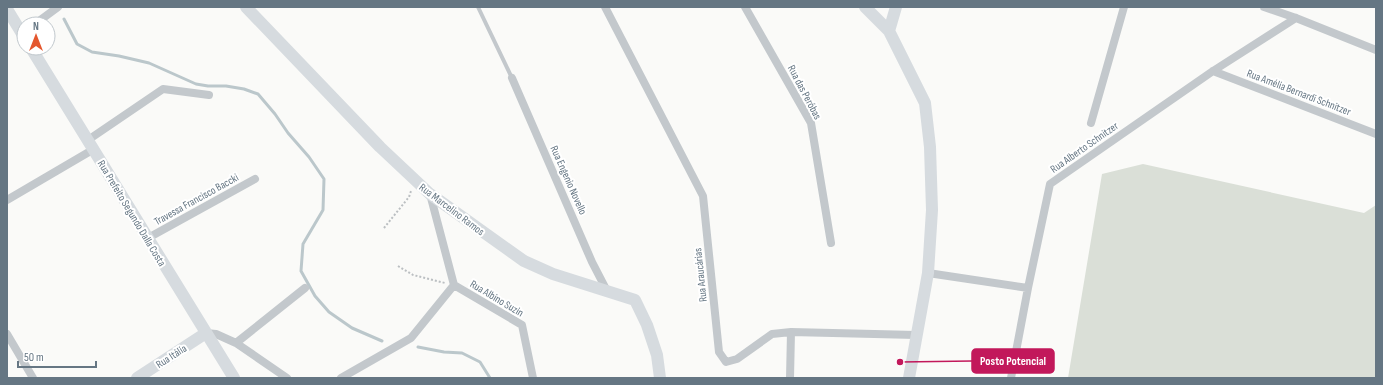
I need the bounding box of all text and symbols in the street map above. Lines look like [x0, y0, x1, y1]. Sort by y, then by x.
north arrow [16, 16, 56, 56]
text: N [33, 20, 39, 33]
street label: Rua das Peróbas [785, 63, 824, 122]
street label: Rua Amélia Bernardi Schnitzer [1245, 67, 1353, 118]
street label: Rua Alberto Schnitzer [1048, 119, 1121, 176]
street label: Rua Engenio Novello [548, 144, 590, 217]
street label: Rua Prefeito Segundo Dalla Costa [95, 158, 168, 269]
street label: Travessa Francisco Baccki [152, 171, 241, 228]
street label: Rua Marcelino Ramos [417, 181, 487, 238]
street label: Rua Araucárias [691, 247, 710, 303]
street label: Rua Albino Suzin [468, 277, 526, 320]
street label: Rua Itália [153, 342, 189, 371]
scale bar [18, 343, 96, 369]
callout: Posto Potencial [972, 349, 1054, 373]
text: 50 m [24, 350, 44, 365]
text: Posto Potencial [980, 354, 1046, 369]

